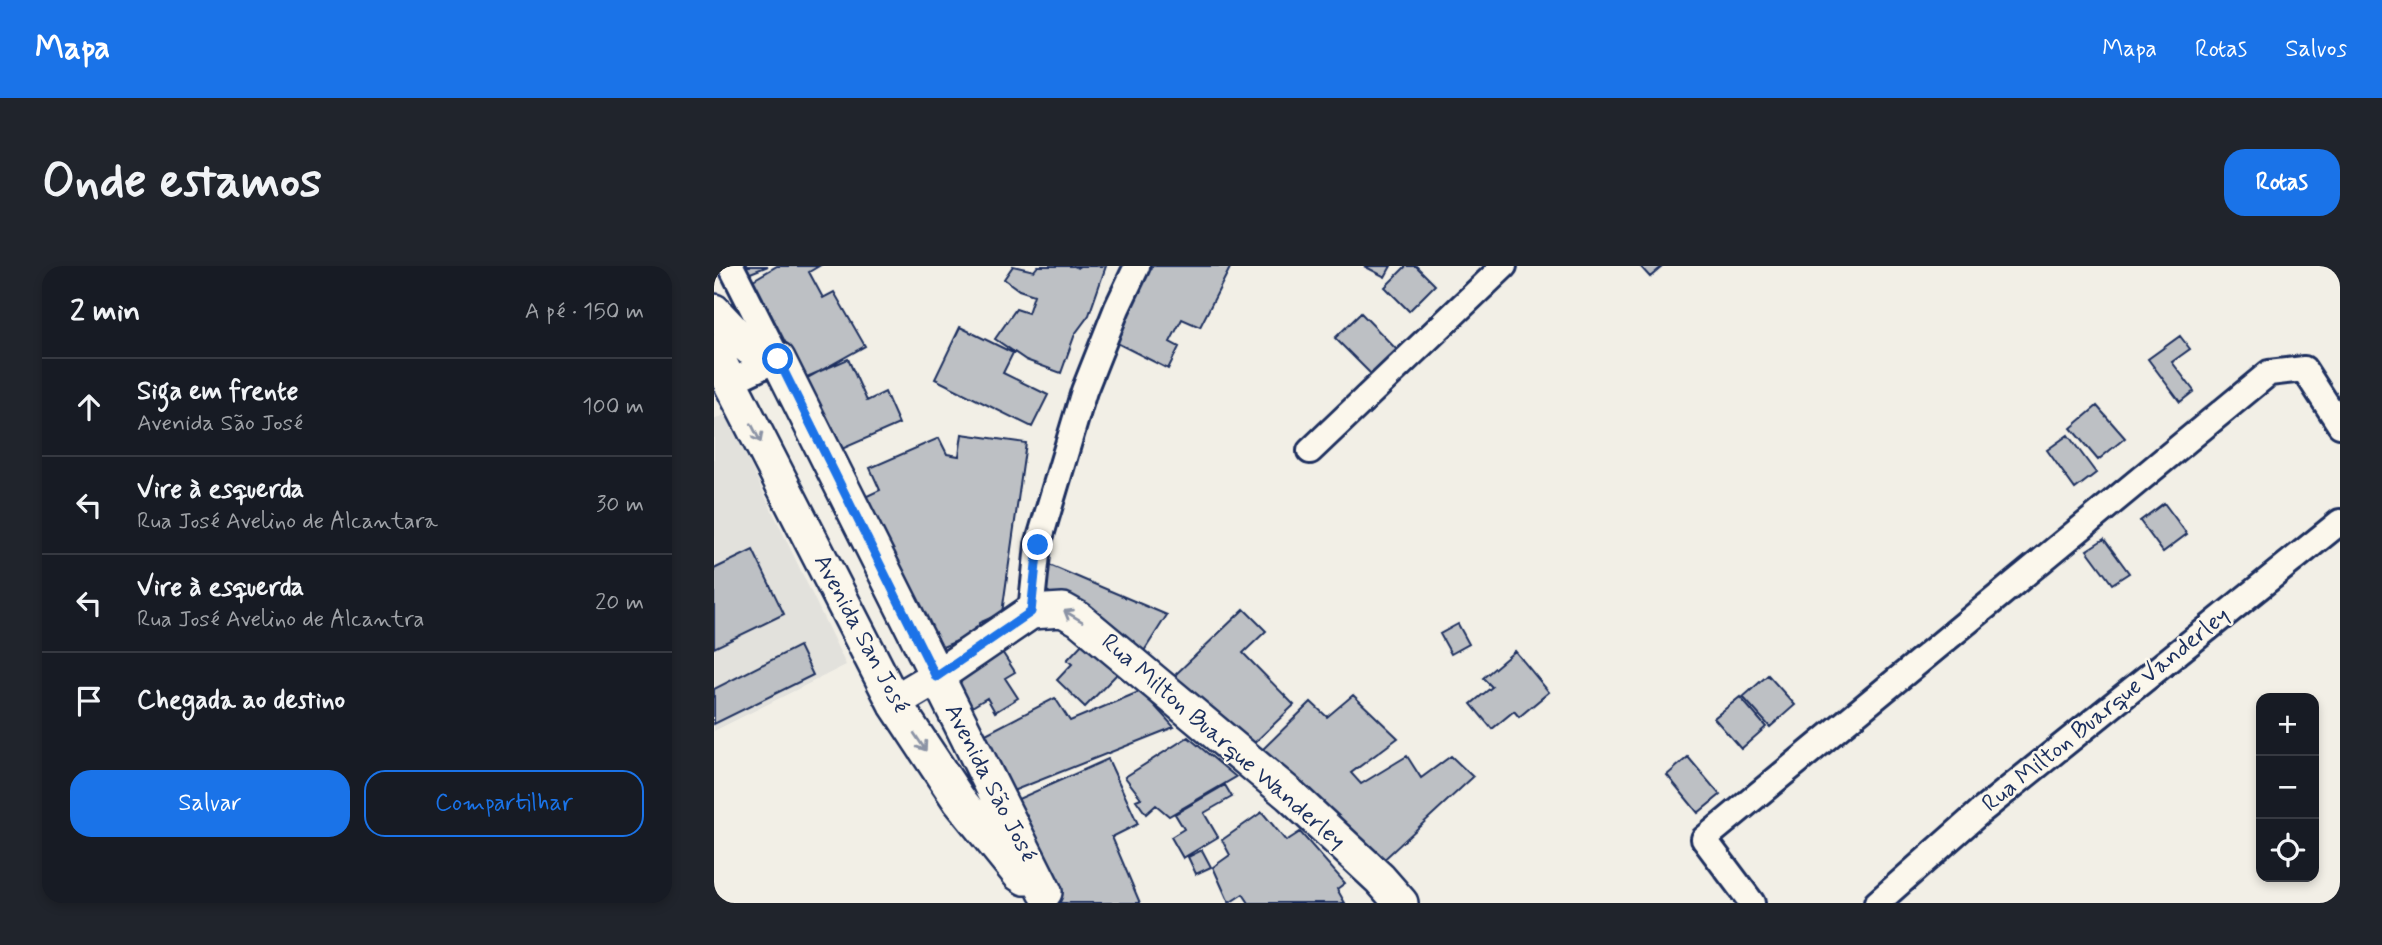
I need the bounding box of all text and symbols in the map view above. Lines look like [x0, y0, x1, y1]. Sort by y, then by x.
text: Mapa [35, 27, 110, 71]
text: Mapa [2102, 34, 2157, 65]
text: Rotas [2195, 34, 2247, 65]
text: Salvos [2285, 34, 2347, 65]
button: Rotas [2224, 149, 2340, 216]
text: Onde estamos [42, 150, 322, 215]
text: 2 min [70, 292, 140, 331]
text: A pé · 150 m [525, 297, 644, 327]
route start [762, 343, 793, 374]
text: Siga em frente [137, 375, 298, 409]
icon: ahead [70, 388, 108, 426]
text: 100 m [582, 392, 644, 422]
text: Avenida São José [137, 409, 303, 439]
one-way arrow [750, 422, 764, 443]
text: Vire à esquerda [137, 473, 304, 507]
icon: left [70, 486, 108, 524]
text: 30 m [596, 490, 644, 520]
text: Rua José Avelino de Alcantara [137, 507, 438, 537]
route end [1022, 529, 1053, 560]
street label: Avenida San José [806, 549, 916, 719]
text: Vire à esquerda [137, 571, 304, 605]
icon: left [70, 584, 108, 622]
text: 20 m [595, 588, 644, 618]
street label: Rua Milton Buarque Vanderley [1976, 600, 2236, 820]
text: Rua José Avelino de Alcantra [137, 605, 424, 635]
one-way arrow [1064, 609, 1084, 623]
street label: Rua Milton Buarque Wanderley [1094, 627, 1352, 857]
icon: arrive [70, 682, 108, 720]
text: Chegada ao destino [137, 684, 345, 718]
map controls [2256, 693, 2319, 882]
button: + [2256, 693, 2319, 756]
street label: Avenida São José [937, 699, 1043, 868]
one-way arrow [913, 732, 928, 751]
button: − [2256, 756, 2319, 819]
button: Salvar [70, 770, 350, 837]
button: Compartilhar [364, 770, 644, 837]
button: locate [2256, 819, 2319, 882]

